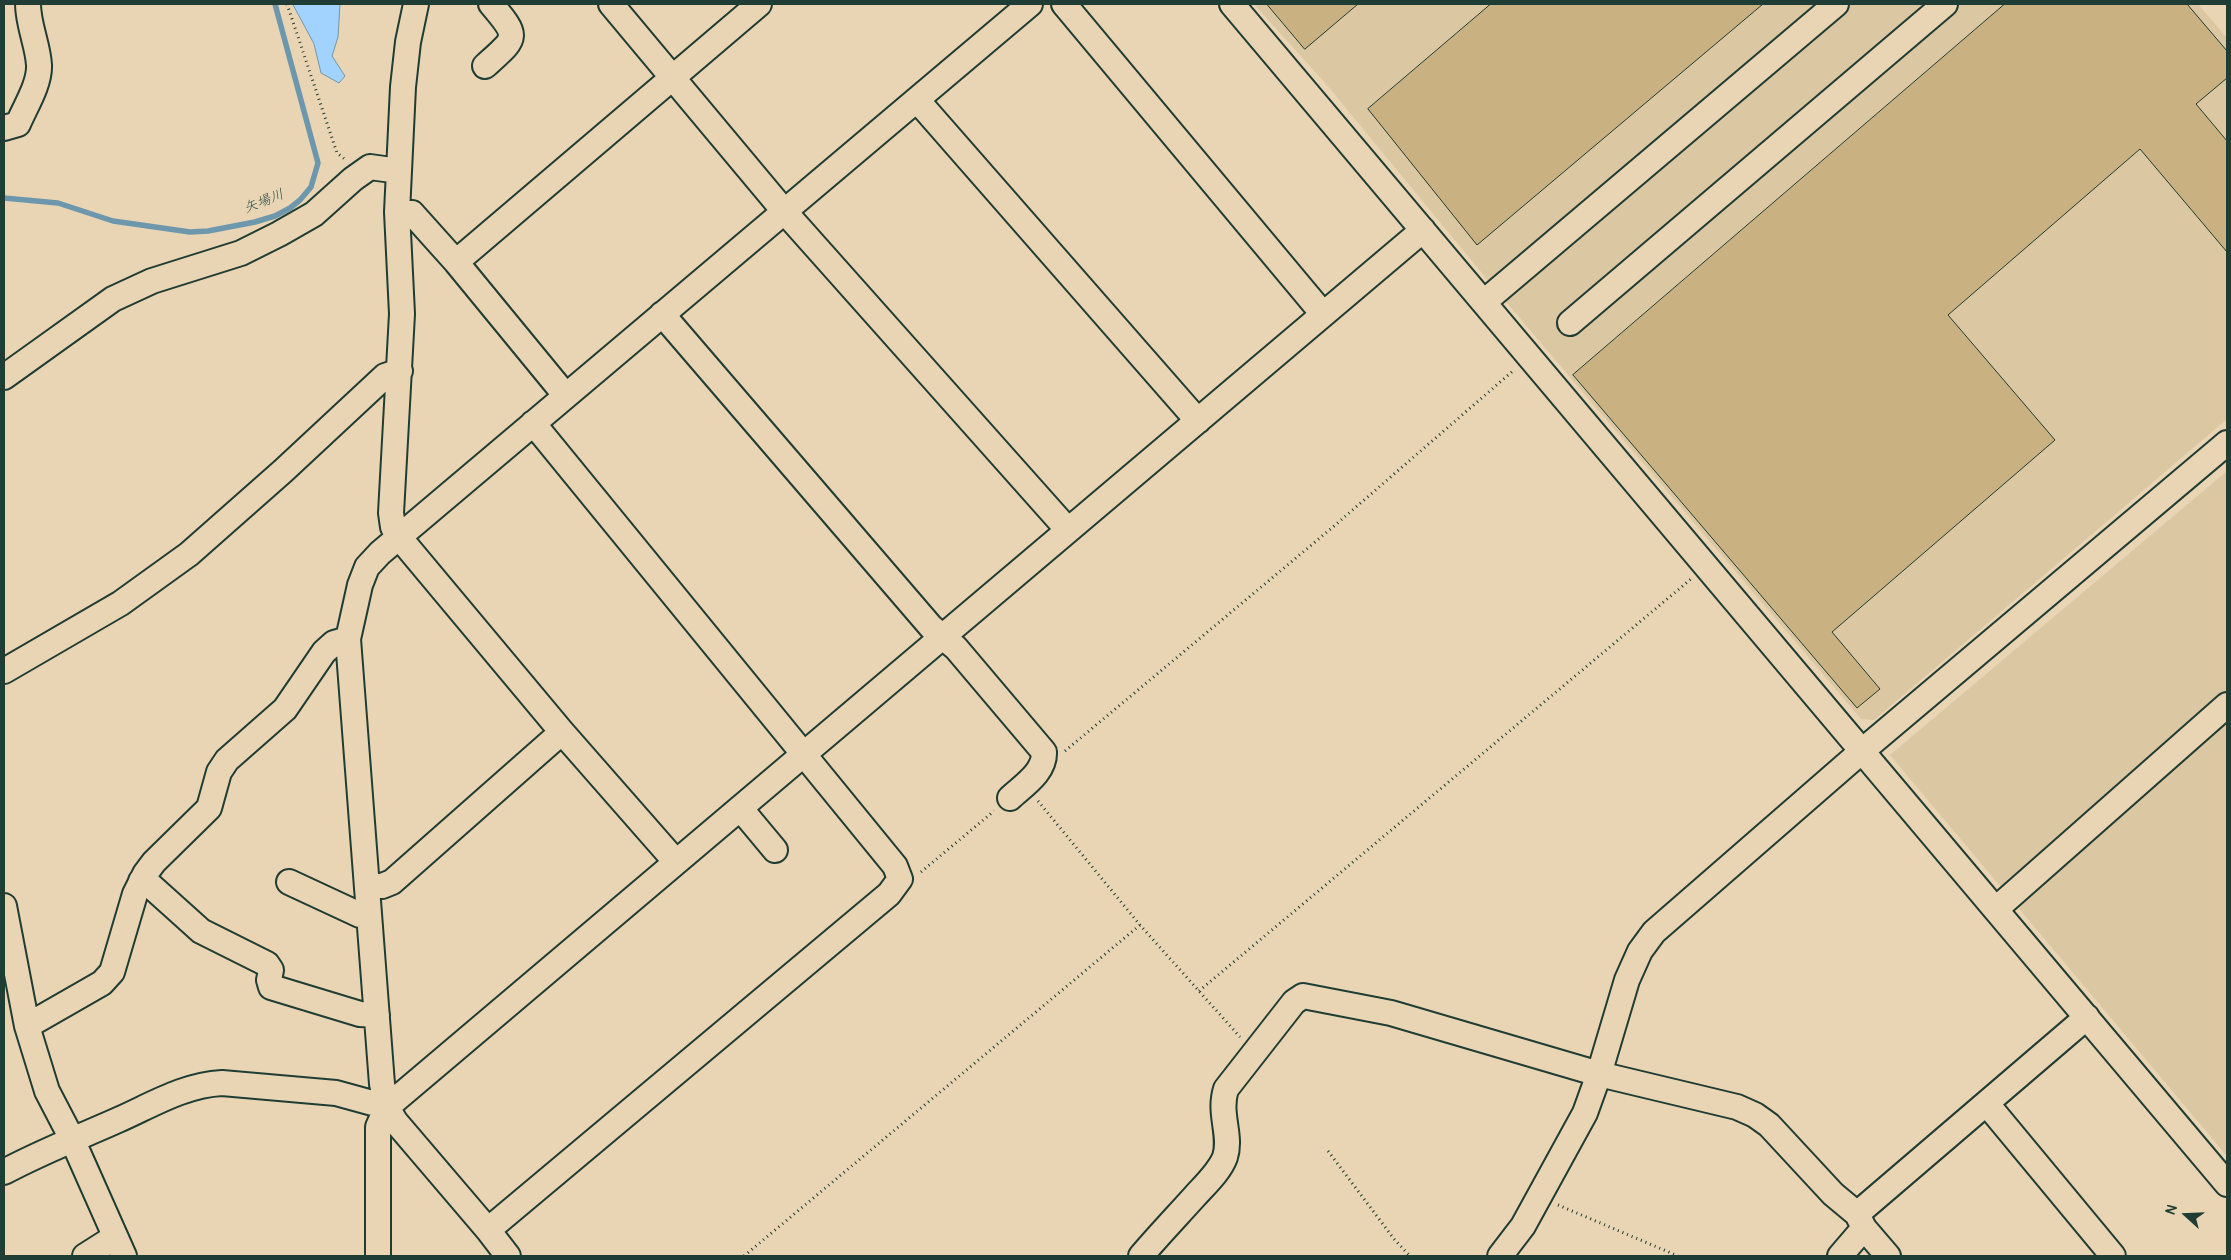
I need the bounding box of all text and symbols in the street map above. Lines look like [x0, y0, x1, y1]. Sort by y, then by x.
water label: 矢場川 [241, 186, 287, 218]
north arrow [2161, 1190, 2211, 1240]
text: N [2162, 1202, 2181, 1217]

